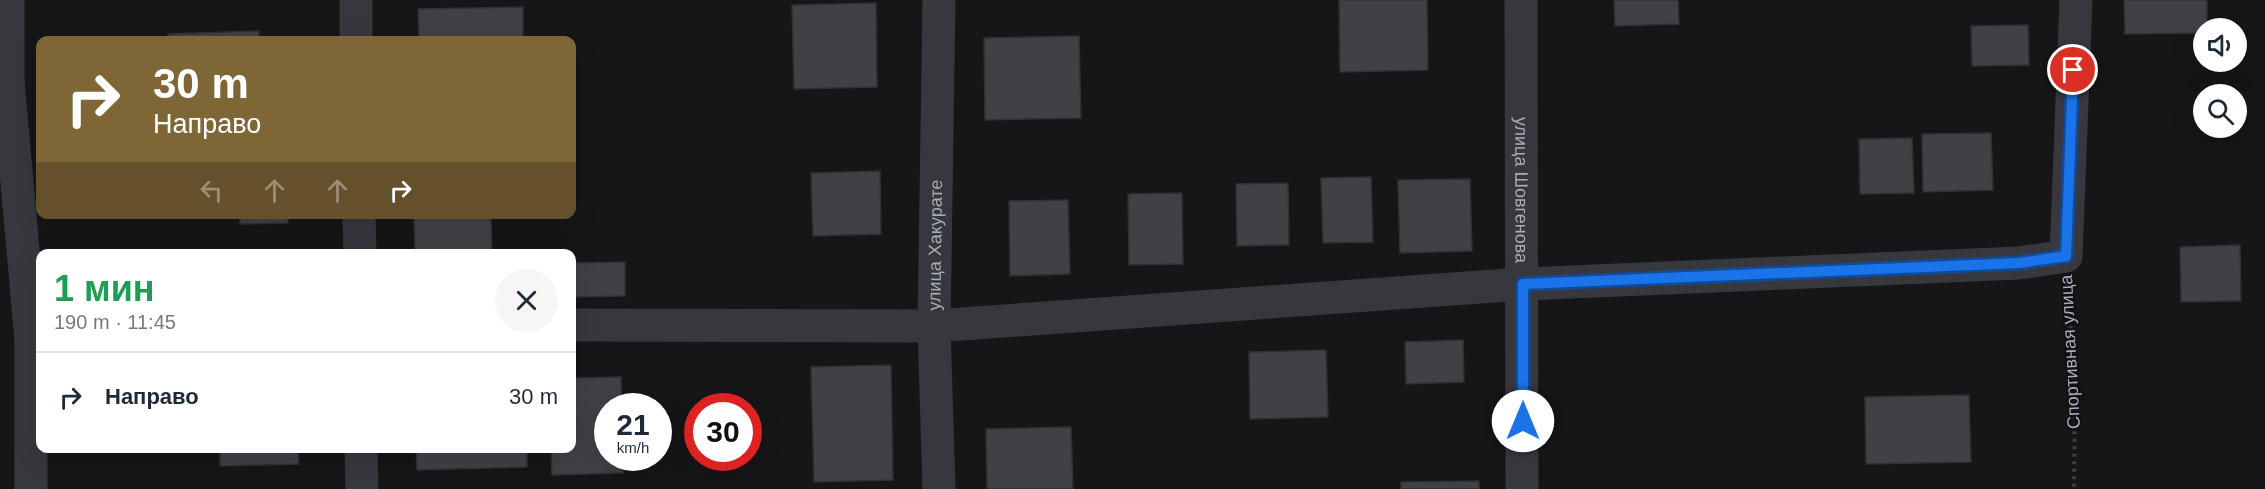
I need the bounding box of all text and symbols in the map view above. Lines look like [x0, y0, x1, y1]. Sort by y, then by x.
map controls [2193, 18, 2247, 138]
button: sound [2193, 18, 2247, 72]
pin [2047, 44, 2098, 95]
icon: arrive [2056, 53, 2089, 86]
icon: right [54, 60, 132, 138]
text: 30 m [153, 60, 249, 107]
button: search [2193, 84, 2247, 138]
text: Направо [153, 109, 261, 139]
street label: улица Шовгенова [1511, 117, 1532, 264]
icon: left [195, 174, 228, 207]
icon: ahead [258, 174, 291, 207]
icon: ahead [321, 174, 354, 207]
icon: right [384, 174, 417, 207]
street label: улица Хакурате [924, 179, 946, 311]
text: 1 мин [54, 268, 155, 309]
button: close [495, 269, 558, 332]
street label: Спортивная улица [2056, 273, 2084, 430]
text: 190 m · 11:45 [54, 311, 176, 333]
icon: right [54, 381, 87, 414]
text: Направо [105, 384, 199, 409]
text: 30 m [509, 384, 558, 409]
position arrow [1491, 389, 1555, 453]
speed limit sign: 30 [684, 393, 762, 471]
text: 21 [616, 408, 650, 441]
text: km/h [617, 439, 649, 456]

